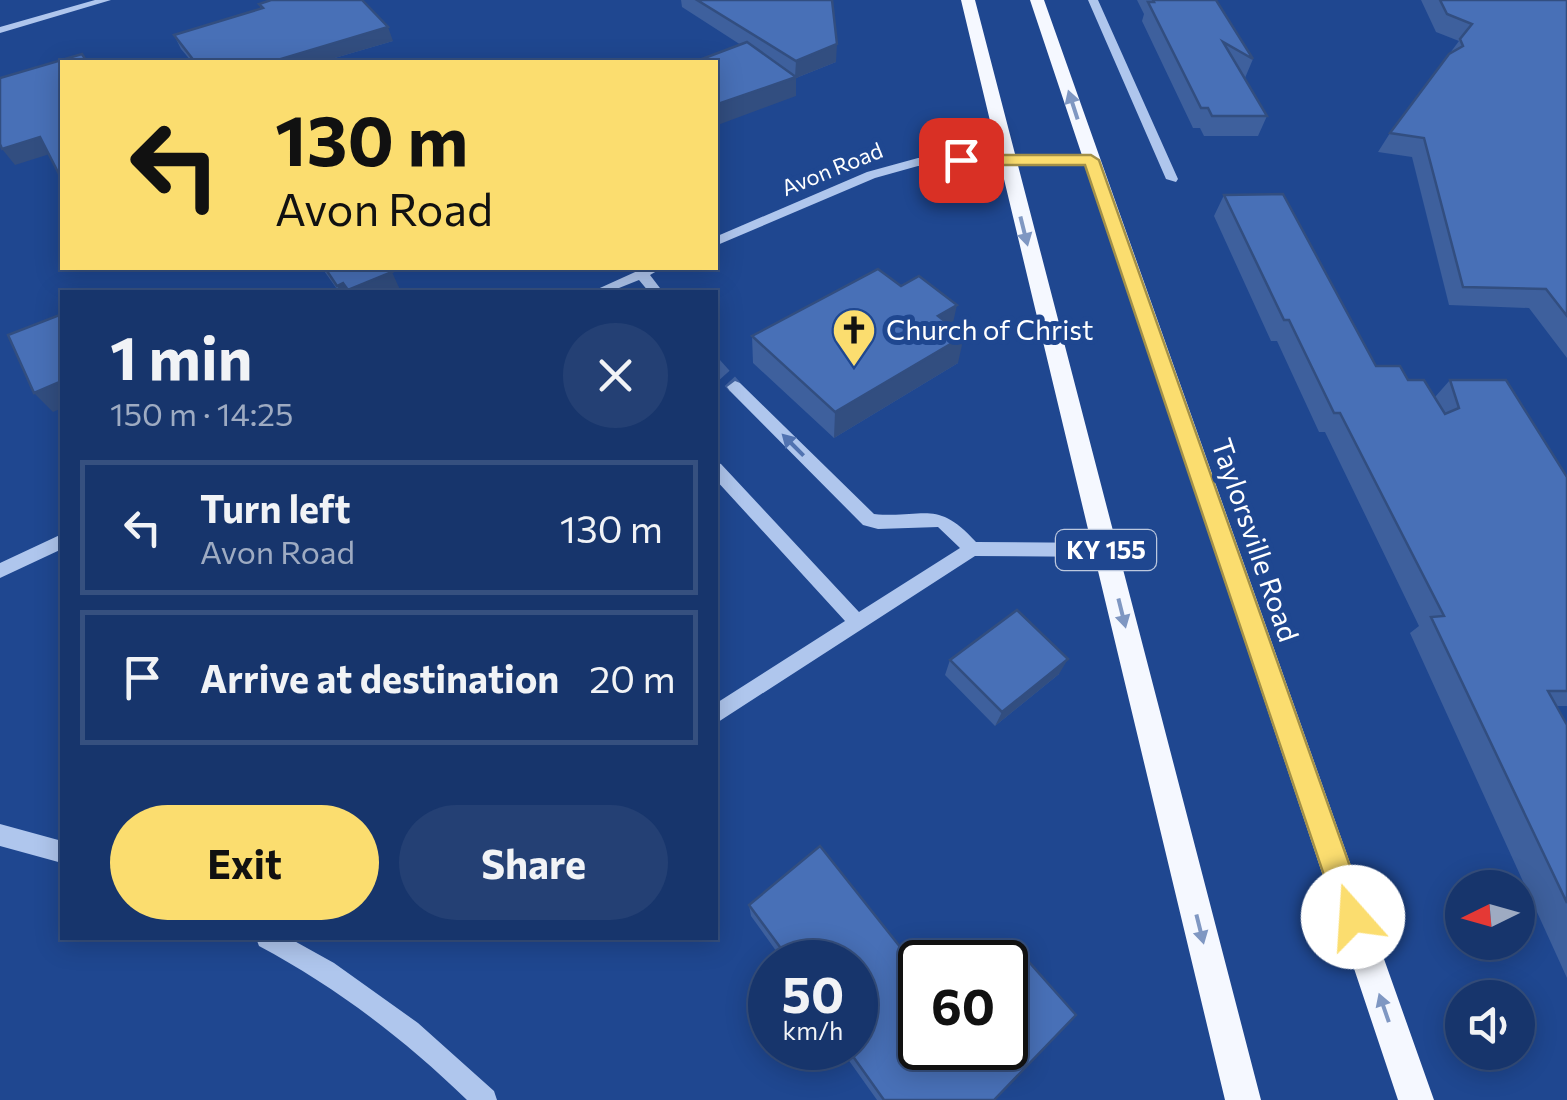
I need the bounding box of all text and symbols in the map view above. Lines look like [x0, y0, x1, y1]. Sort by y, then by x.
one-way arrow [1065, 89, 1080, 120]
text: 130 m [275, 95, 468, 180]
icon: left [110, 100, 240, 230]
pin [919, 118, 1004, 203]
icon: arrive [934, 133, 989, 188]
street label: Avon Road [777, 136, 886, 201]
text: Avon Road [275, 180, 493, 235]
one-way arrow [1017, 216, 1033, 247]
church icon: Church of Christ [831, 307, 877, 368]
place label: Church of Christ [886, 312, 1094, 346]
text: 1 min [110, 319, 252, 392]
button: close [563, 323, 668, 428]
text: 150 m · 14:25 [110, 393, 293, 433]
one-way arrow [781, 433, 805, 457]
street label: Taylorsville Road [1205, 434, 1307, 646]
text: Turn left [200, 484, 351, 531]
icon: left [115, 500, 170, 555]
text: 130 m [560, 504, 663, 551]
road number: KY 155 [1056, 530, 1156, 570]
text: Avon Road [200, 531, 355, 571]
one-way arrow [1115, 598, 1130, 629]
icon: arrive [115, 650, 170, 705]
text: Arrive at destination [200, 654, 559, 701]
text: 20 m [589, 654, 676, 701]
button: Exit [110, 805, 379, 920]
button: Share [399, 805, 668, 920]
position arrow [1301, 865, 1405, 969]
north arrow [1445, 870, 1535, 960]
map controls [1445, 870, 1535, 1070]
one-way arrow [1193, 914, 1209, 945]
speed limit sign: 60 [898, 940, 1028, 1070]
text: 50 [782, 962, 844, 1023]
button: sound [1445, 980, 1535, 1070]
one-way arrow [1376, 992, 1391, 1022]
text: km/h [783, 1015, 843, 1045]

